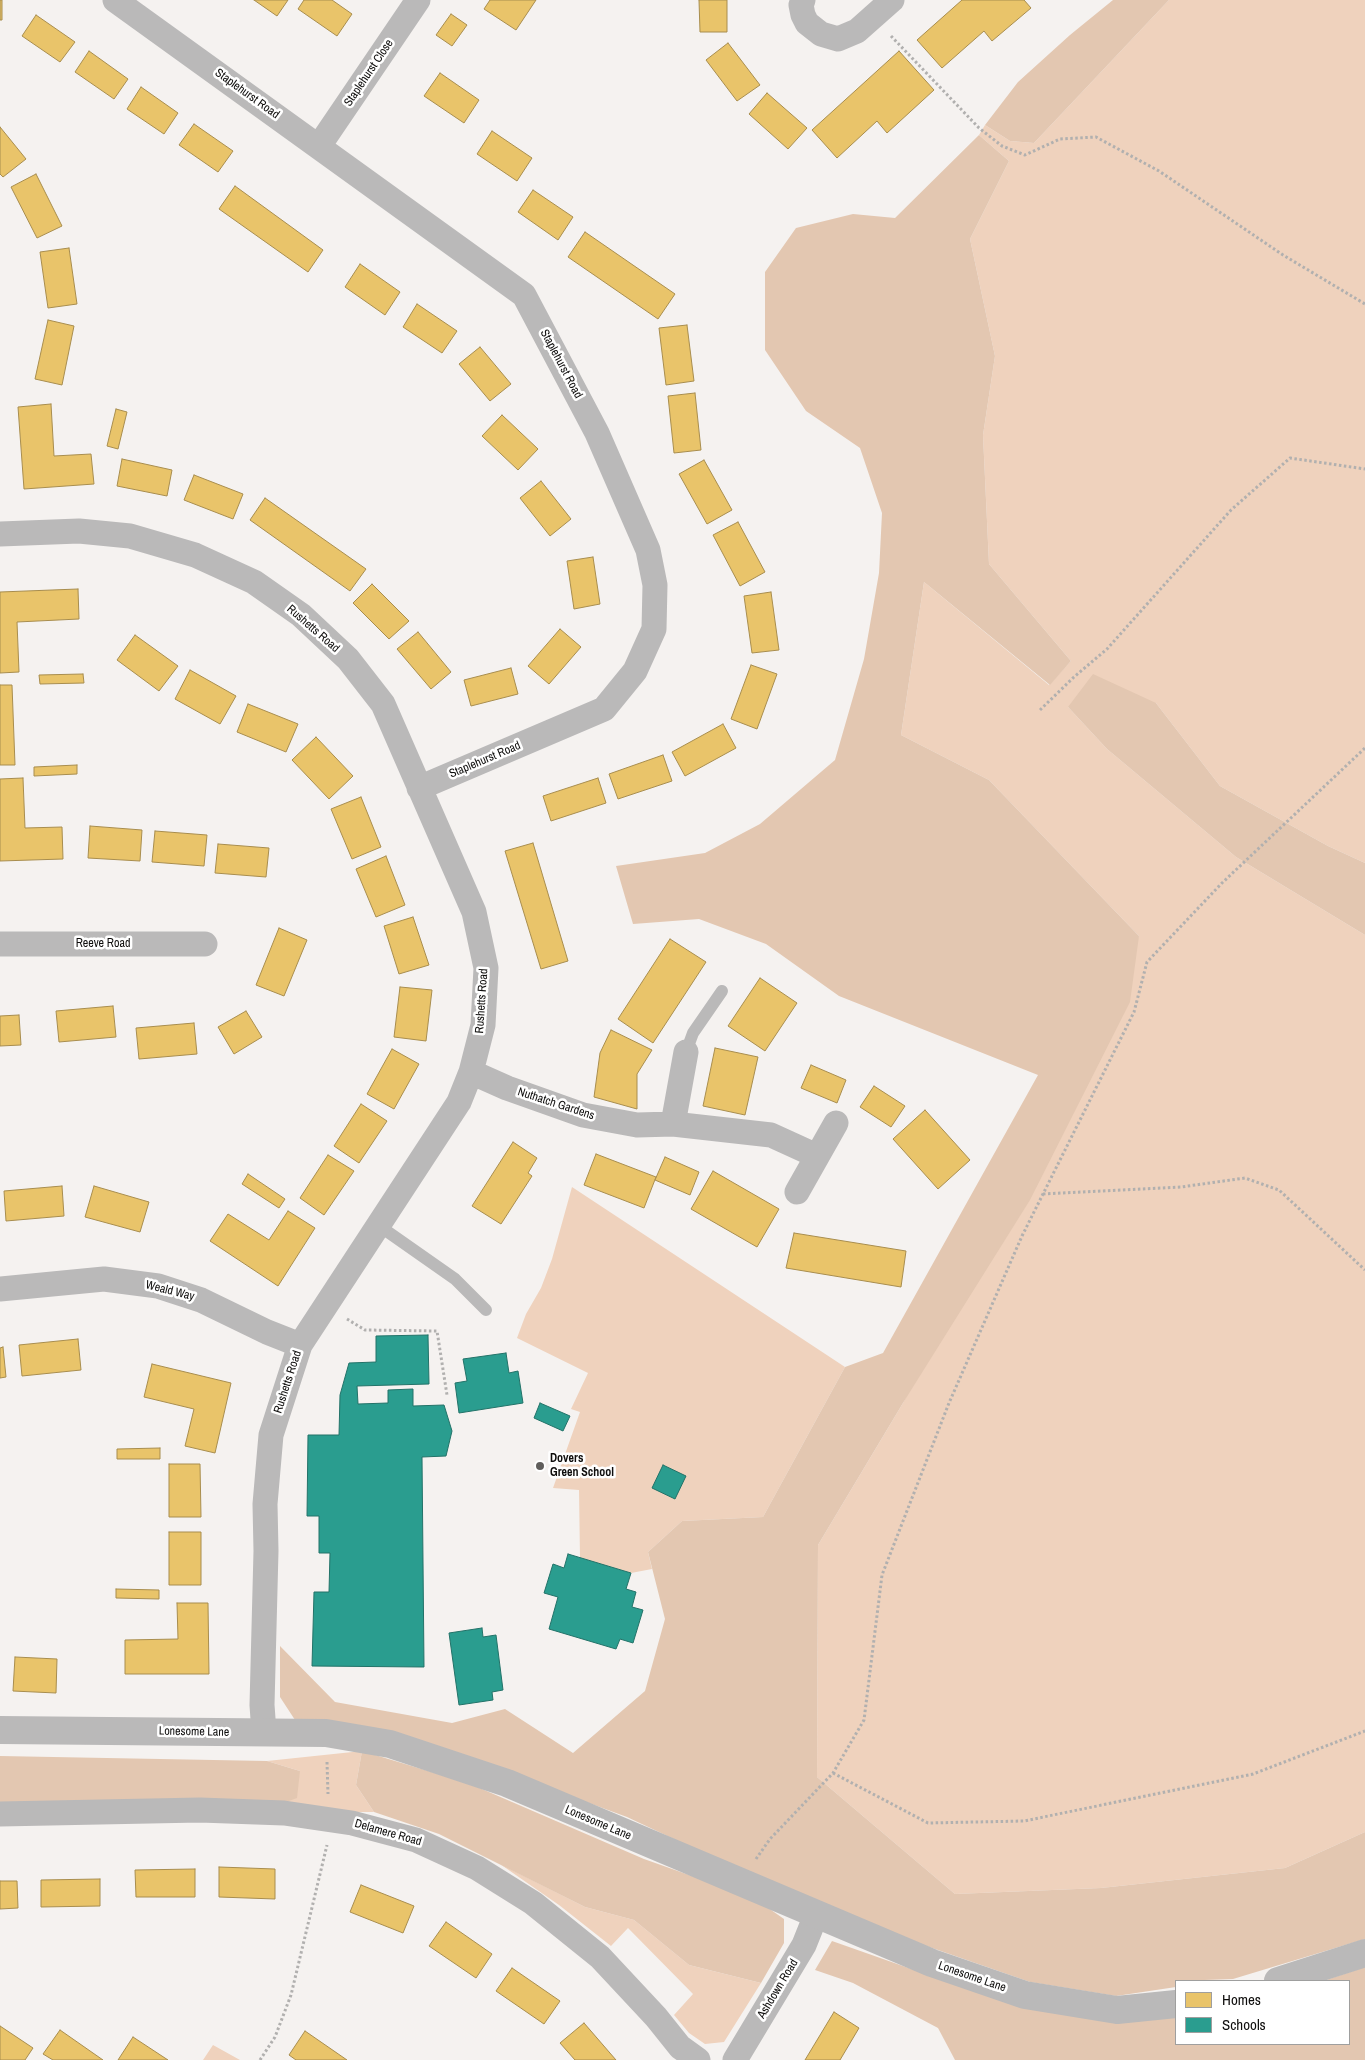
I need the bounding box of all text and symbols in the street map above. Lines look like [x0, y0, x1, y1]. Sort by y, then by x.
street label: Staplehurst Close [341, 37, 397, 109]
street label: Staplehurst Road [212, 66, 282, 122]
street label: Staplehurst Road [537, 327, 585, 401]
street label: Rushetts Road [284, 602, 342, 656]
street label: Staplehurst Road [447, 739, 523, 781]
street label: Reeve Road [76, 937, 130, 951]
street label: Rushetts Road [473, 968, 491, 1034]
street label: Nuthatch Gardens [516, 1085, 596, 1123]
street label: Weald Way [144, 1278, 196, 1304]
street label: Rushetts Road [271, 1349, 305, 1415]
place label: Dovers Green School [550, 1452, 614, 1480]
marker: Dovers Green School [534, 1460, 546, 1472]
street label: Lonesome Lane [159, 1724, 229, 1740]
street label: Lonesome Lane [563, 1803, 633, 1843]
street label: Delamere Road [353, 1817, 423, 1849]
street label: Ashdown Road [755, 1957, 801, 2021]
street label: Lonesome Lane [936, 1959, 1008, 1995]
legend [1175, 1980, 1350, 2045]
text: Homes [1222, 1989, 1261, 2010]
text: Schools [1222, 2014, 1266, 2035]

